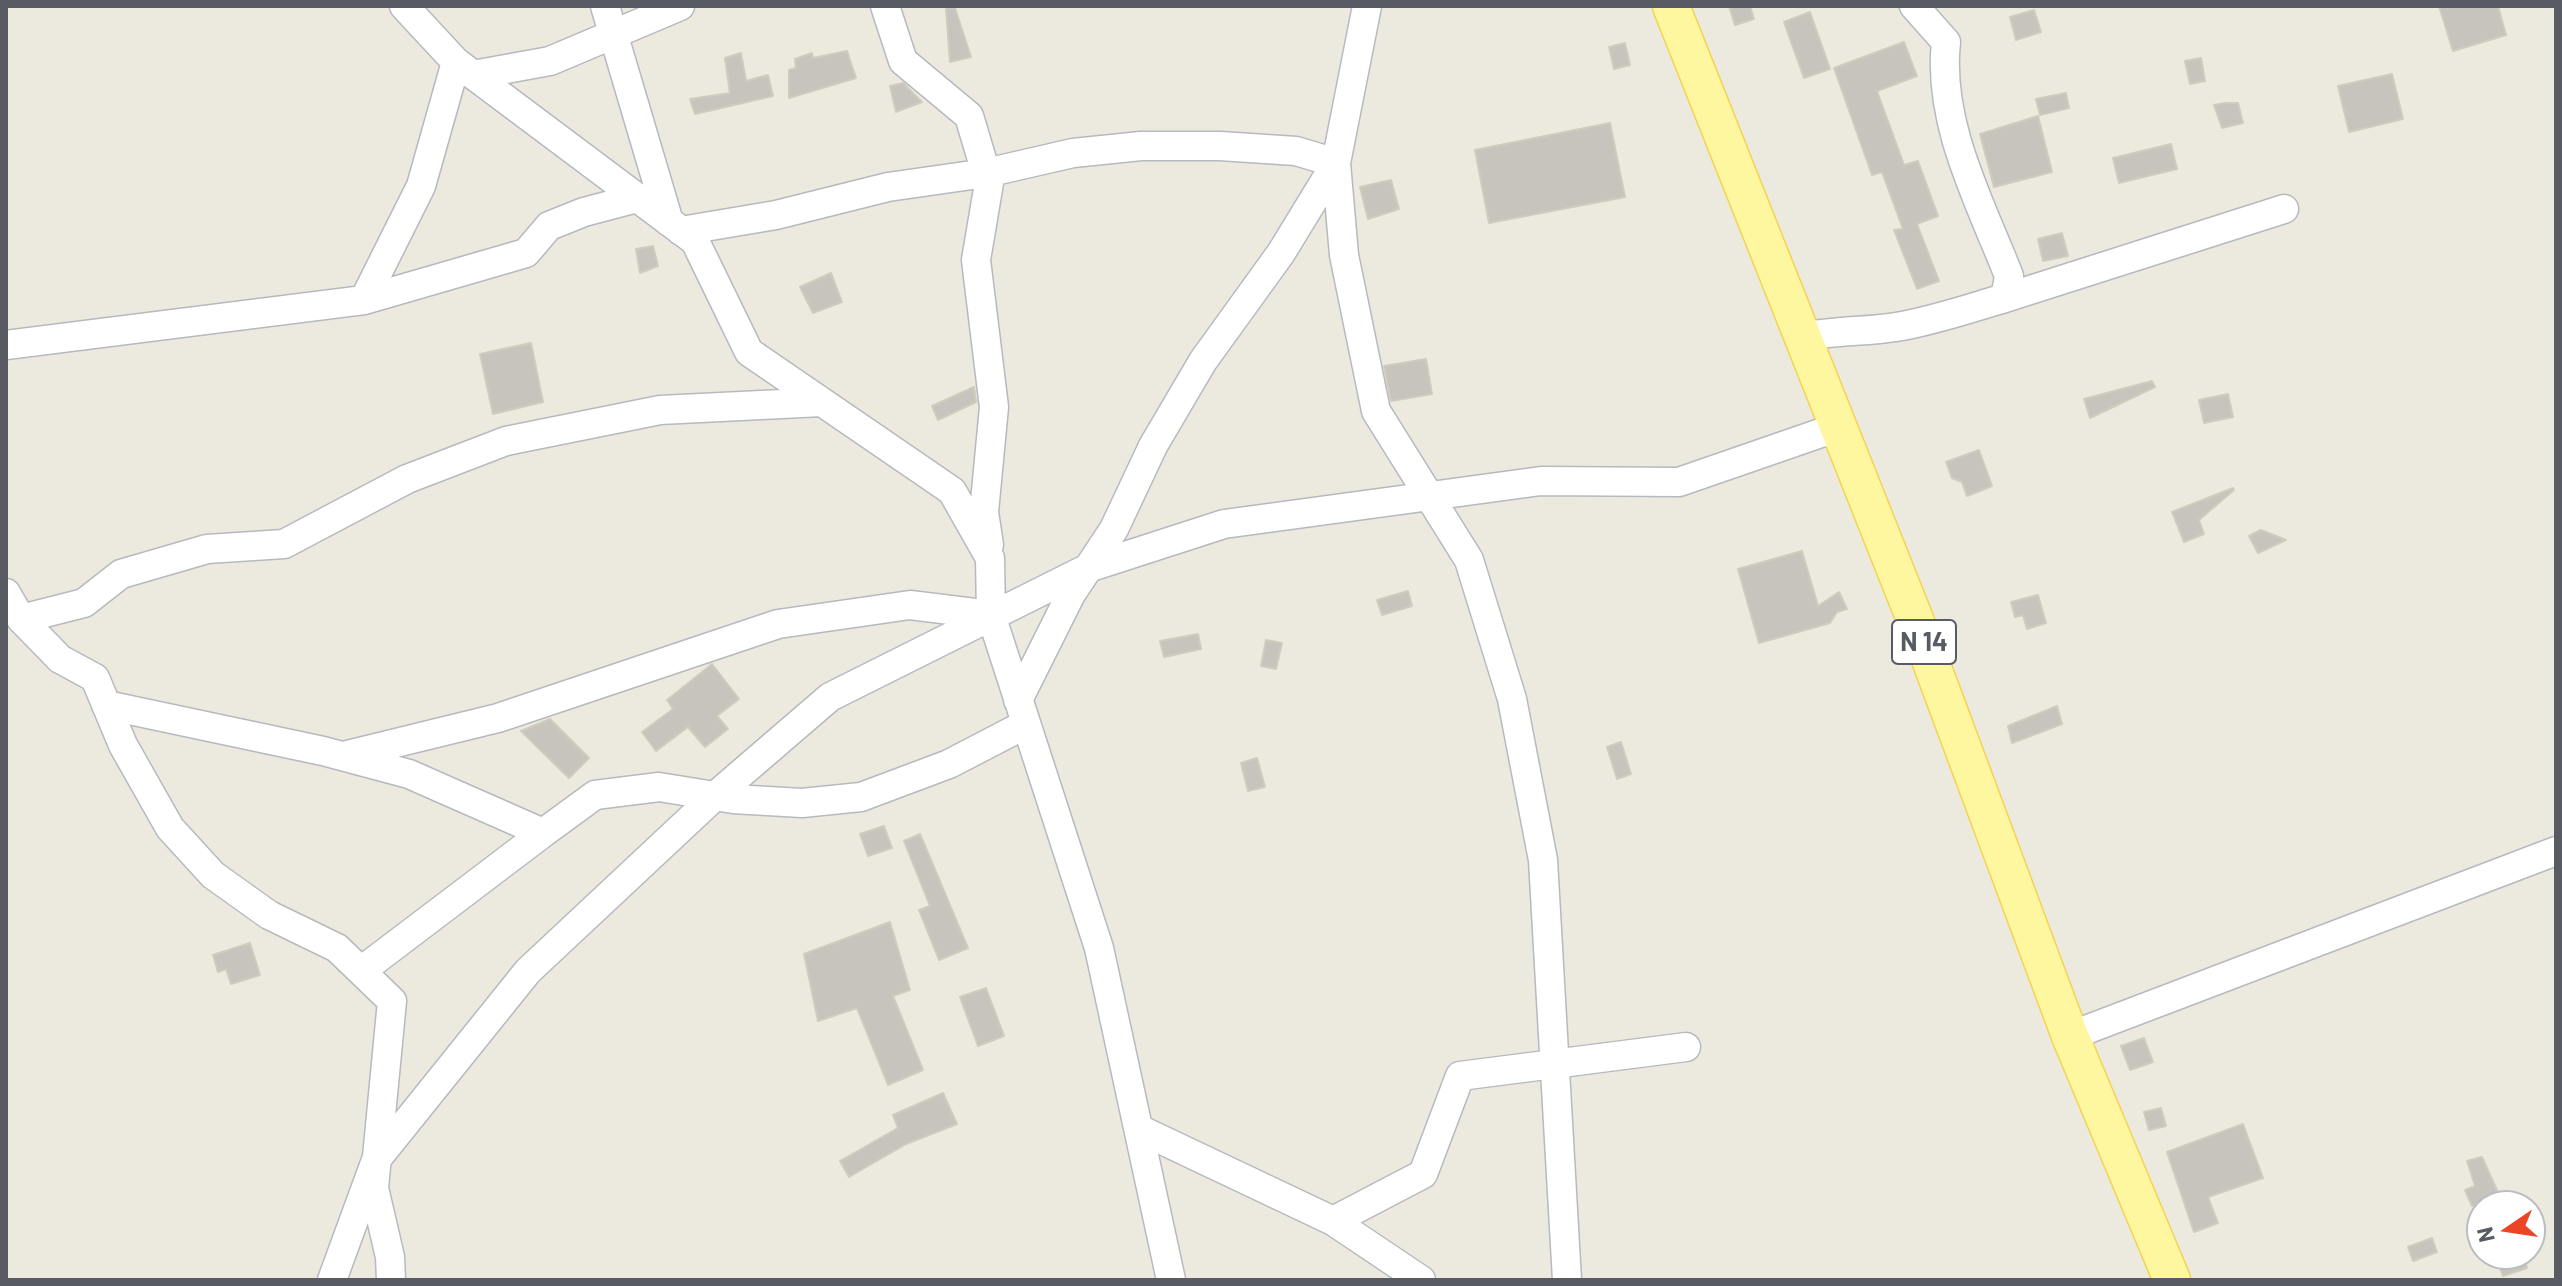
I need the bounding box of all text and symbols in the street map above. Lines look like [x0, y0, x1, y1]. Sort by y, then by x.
road number: N 14 [1892, 620, 1956, 664]
north arrow [2466, 1190, 2546, 1270]
text: N [2470, 1225, 2499, 1245]

